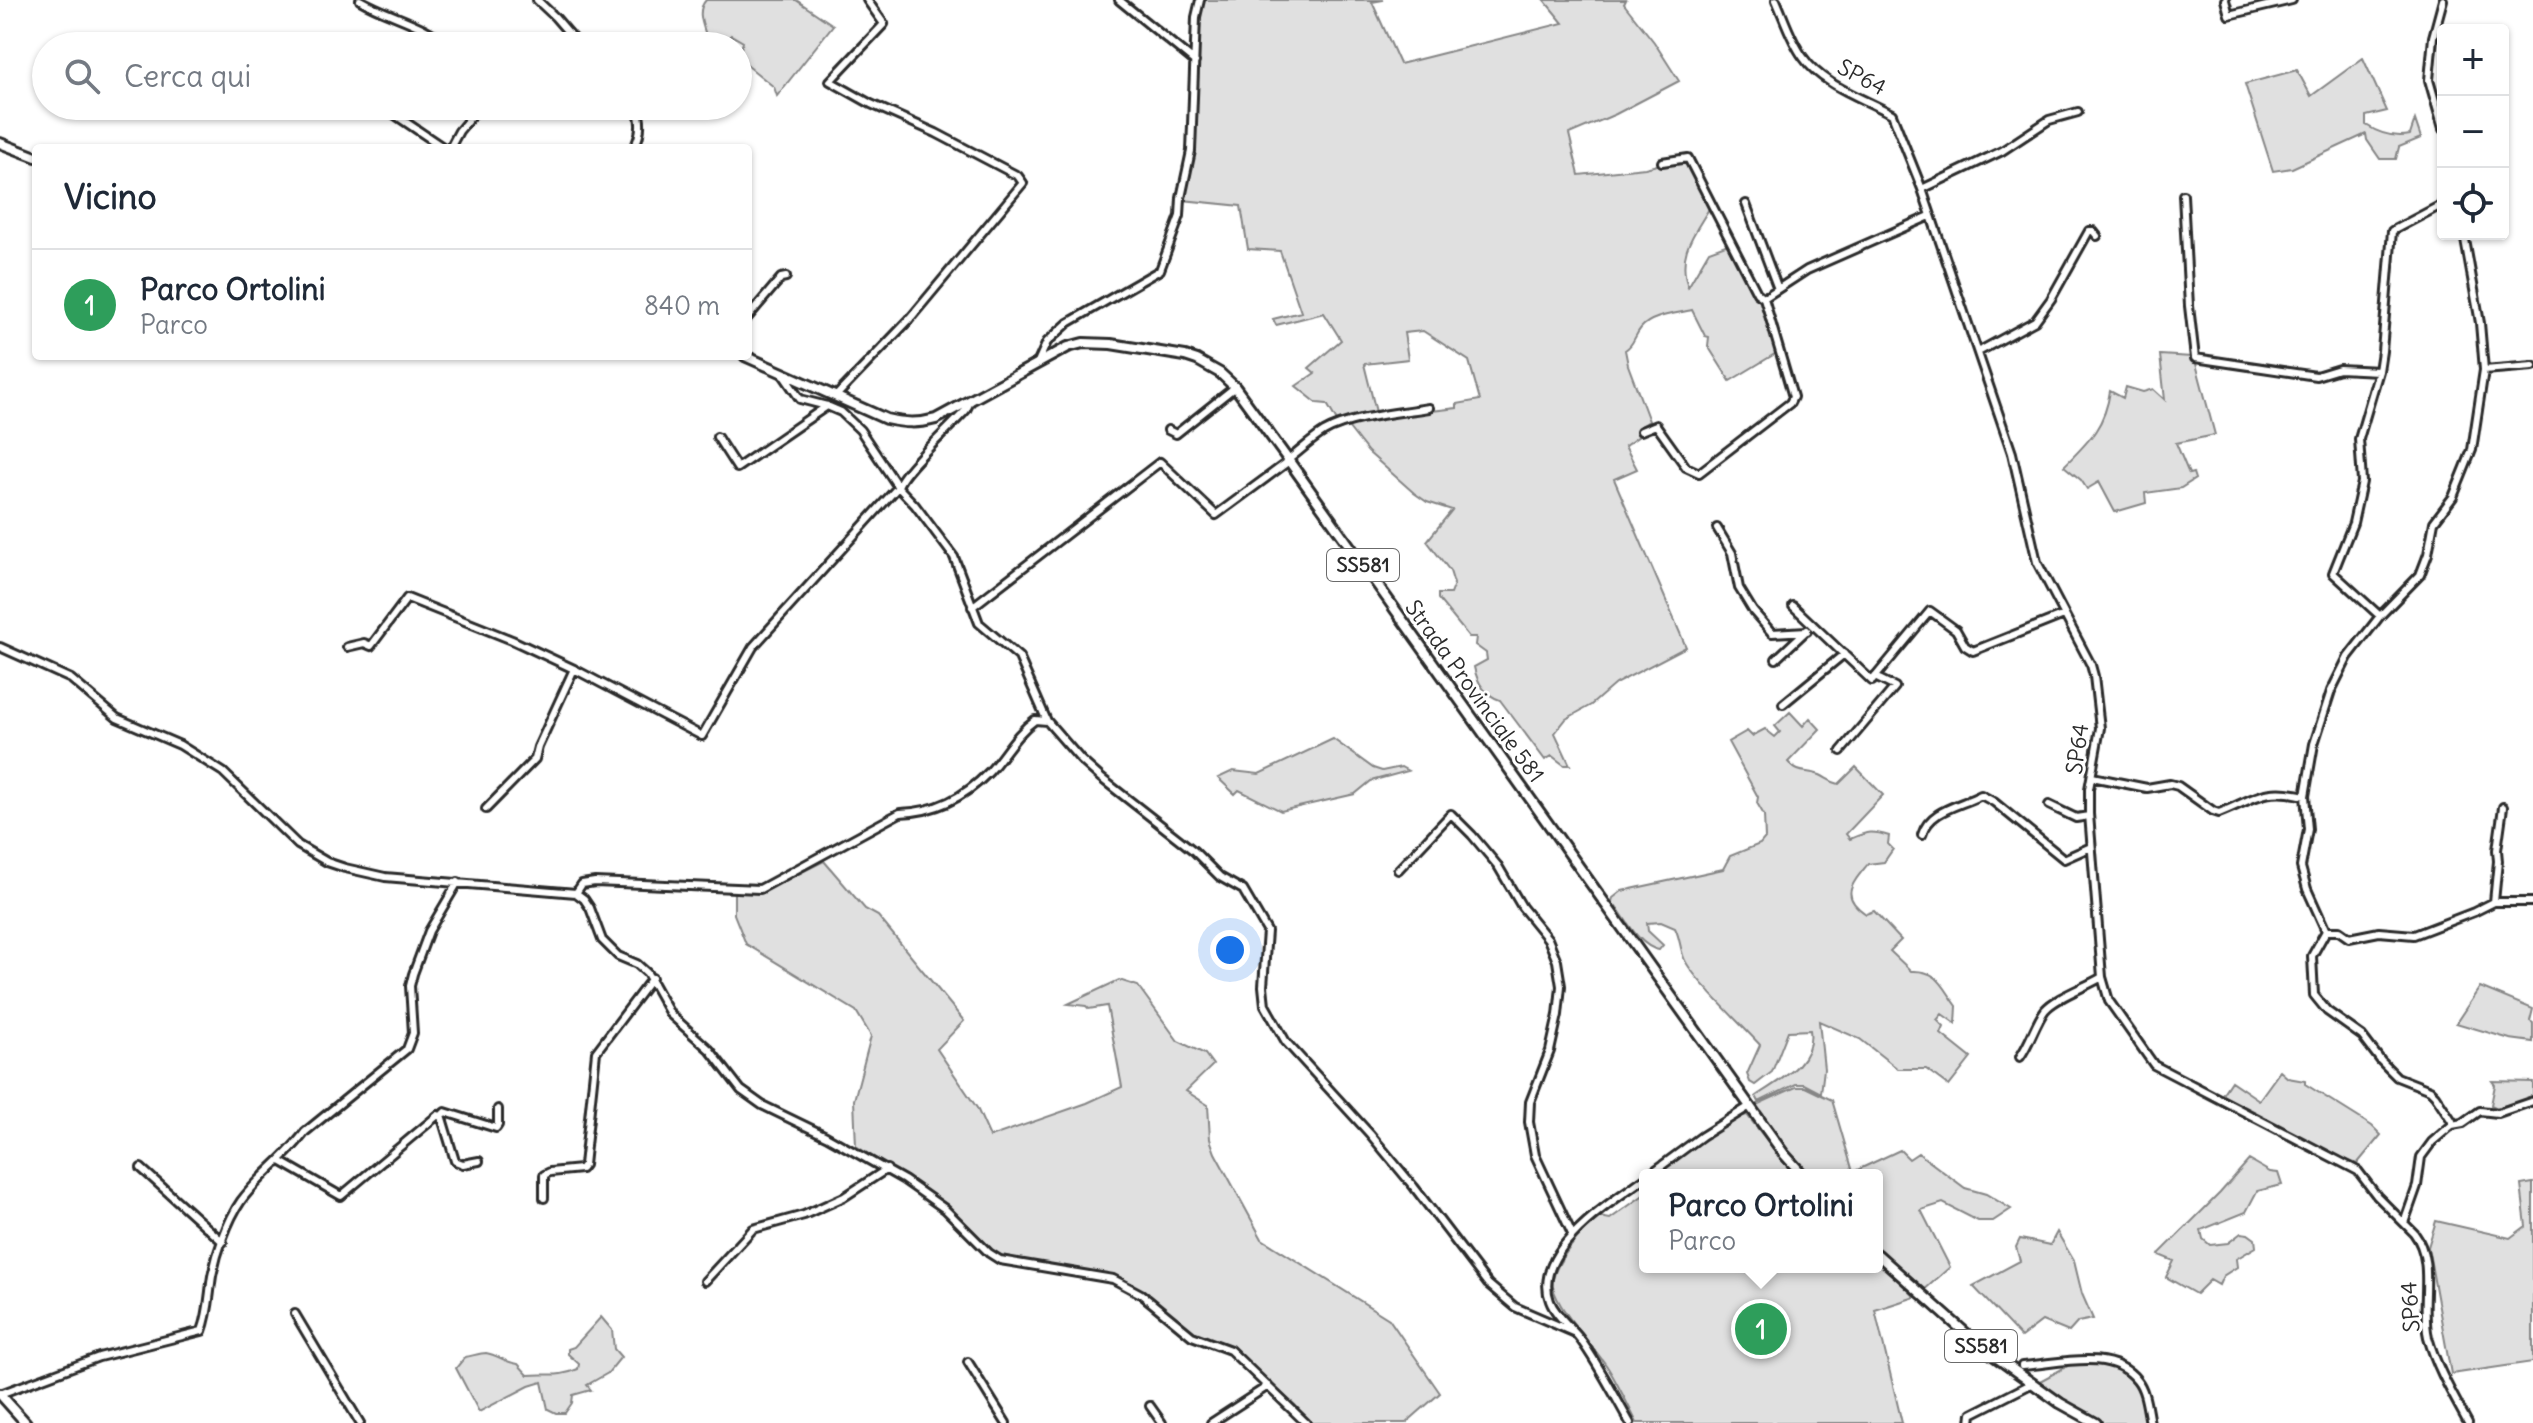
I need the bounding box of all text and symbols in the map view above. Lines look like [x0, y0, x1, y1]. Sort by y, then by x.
map controls [2437, 24, 2509, 240]
button: + [2437, 24, 2509, 96]
search box [32, 32, 752, 120]
street label: SP64 [1833, 53, 1891, 101]
icon: search [60, 54, 104, 98]
text: Cerca qui [124, 57, 251, 95]
button: − [2437, 96, 2509, 168]
button: locate [2437, 168, 2509, 240]
text: Vicino [64, 175, 157, 218]
text: Parco Ortolini [140, 270, 325, 308]
text: 1 [85, 289, 95, 322]
text: 840 m [644, 289, 720, 322]
text: Parco [140, 308, 208, 341]
road number: SS581 [1327, 549, 1399, 581]
street label: Strada Provinciale 581 [1399, 594, 1551, 788]
street label: SP64 [2060, 722, 2094, 776]
your location [1210, 930, 1250, 970]
popup [1639, 1169, 1883, 1273]
text: Parco Ortolini [1668, 1186, 1854, 1224]
text: Parco [1668, 1224, 1736, 1257]
street label: SP64 [2394, 1281, 2426, 1333]
pin: 1 [1735, 1299, 1787, 1359]
road number: SS581 [1945, 1330, 2017, 1362]

